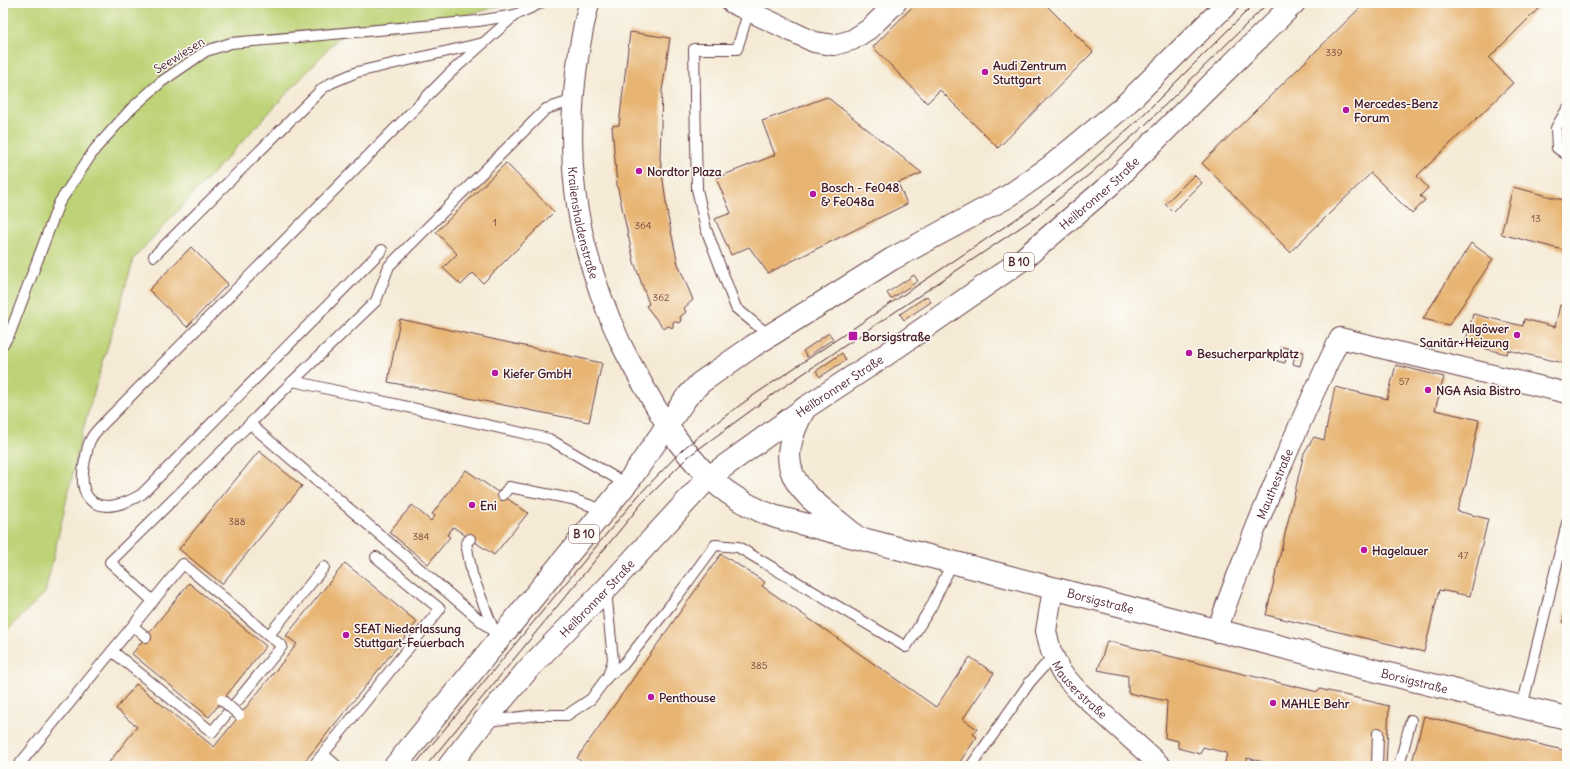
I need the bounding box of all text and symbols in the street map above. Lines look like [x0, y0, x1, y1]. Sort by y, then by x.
street label: Seewiesen [151, 33, 207, 76]
house number: 339 [1325, 46, 1343, 59]
place label: Audi Zentrum Stuttgart [993, 58, 1067, 88]
marker: Audi Zentrum Stuttgart [980, 67, 990, 77]
place label: Mercedes-Benz Forum [1354, 96, 1438, 125]
marker: Mercedes-Benz Forum [1341, 105, 1351, 115]
street label: Heilbronner Straße [1056, 153, 1142, 232]
place label: Nordtor Plaza [647, 164, 722, 179]
street label: Krailenshaldenstraße [565, 166, 602, 281]
marker: Nordtor Plaza [634, 166, 644, 176]
place label: Bosch - Fe048 & Fe048a [821, 180, 899, 209]
marker: Bosch - Fe048 & Fe048a [808, 189, 818, 199]
house number: 13 [1531, 212, 1541, 225]
house number: 1 [493, 216, 497, 229]
house number: 364 [634, 219, 652, 232]
road number: B 10 [1004, 253, 1034, 271]
house number: 362 [653, 291, 670, 304]
place label: Allgöwer Sanitär+Heizung [1420, 321, 1509, 351]
place label: Borsigstraße [862, 329, 931, 345]
marker: Borsigstraße [847, 330, 859, 342]
marker: Allgöwer Sanitär+Heizung [1512, 330, 1522, 340]
place label: Besucherparkplatz [1197, 346, 1299, 362]
marker: Besucherparkplatz [1184, 348, 1194, 358]
street label: Heilbronner Straße [792, 351, 886, 420]
place label: Kiefer GmbH [503, 366, 572, 381]
marker: Kiefer GmbH [490, 368, 500, 378]
house number: 57 [1399, 375, 1409, 388]
place label: NGA Asia Bistro [1436, 383, 1521, 398]
marker: NGA Asia Bistro [1423, 385, 1433, 395]
street label: Mauthestraße [1253, 446, 1296, 521]
place label: Eni [480, 498, 497, 513]
marker: Eni [467, 500, 477, 510]
house number: 388 [228, 515, 246, 528]
road number: B 10 [569, 525, 599, 543]
house number: 384 [412, 530, 430, 543]
place label: Hagelauer [1372, 543, 1428, 559]
marker: Hagelauer [1359, 545, 1369, 555]
house number: 47 [1458, 549, 1468, 562]
street label: Heilbronner Straße [556, 556, 637, 640]
street label: Borsigstraße [1066, 585, 1136, 616]
place label: SEAT Niederlassung Stuttgart-Feuerbach [354, 621, 464, 651]
marker: SEAT Niederlassung Stuttgart-Feuerbach [341, 630, 351, 640]
street label: Mauserstraße [1049, 658, 1111, 722]
house number: 385 [750, 659, 768, 672]
street label: Borsigstraße [1380, 665, 1450, 696]
place label: Penthouse [659, 690, 716, 705]
marker: Penthouse [646, 692, 656, 702]
place label: MAHLE Behr [1281, 696, 1350, 711]
marker: MAHLE Behr [1268, 698, 1278, 708]

